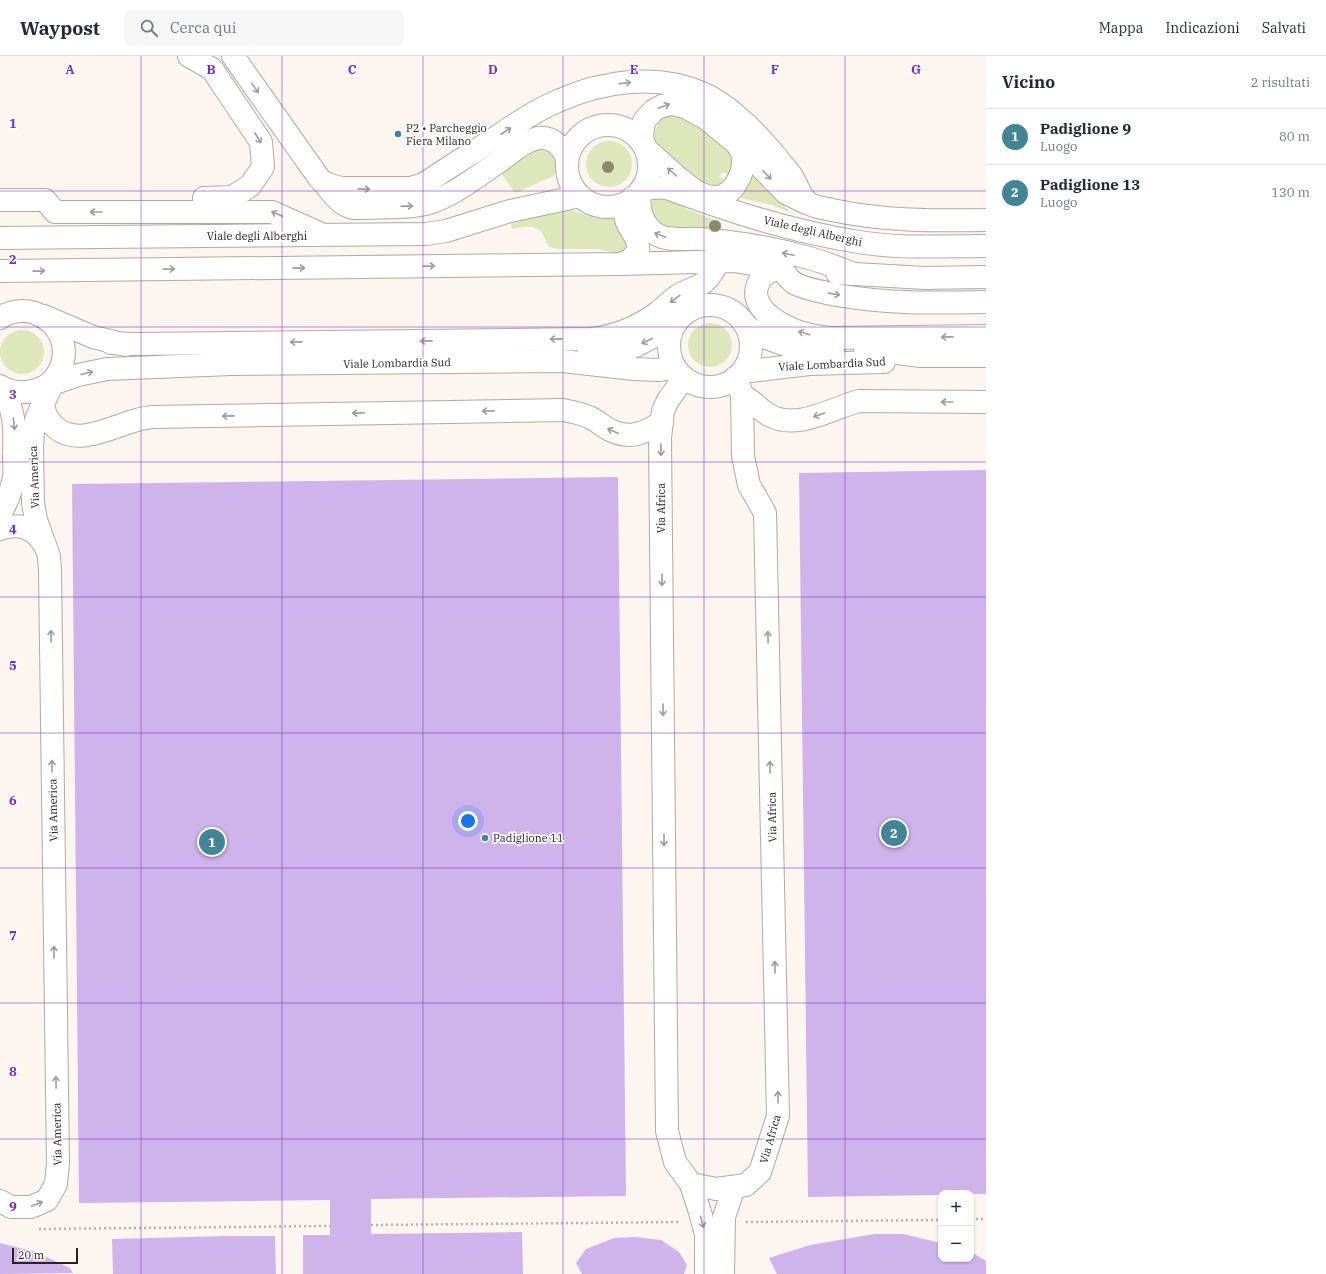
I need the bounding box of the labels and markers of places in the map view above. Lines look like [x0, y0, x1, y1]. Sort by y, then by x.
place label: P2 • Parcheggio Fiera Milano [406, 121, 487, 148]
marker: P2 • Parcheggio Fiera Milano [393, 129, 403, 139]
pin: 2 [881, 818, 907, 848]
pin: 1 [199, 827, 225, 857]
place label: Padiglione 11 [493, 831, 564, 845]
marker: Padiglione 11 [480, 833, 490, 843]

